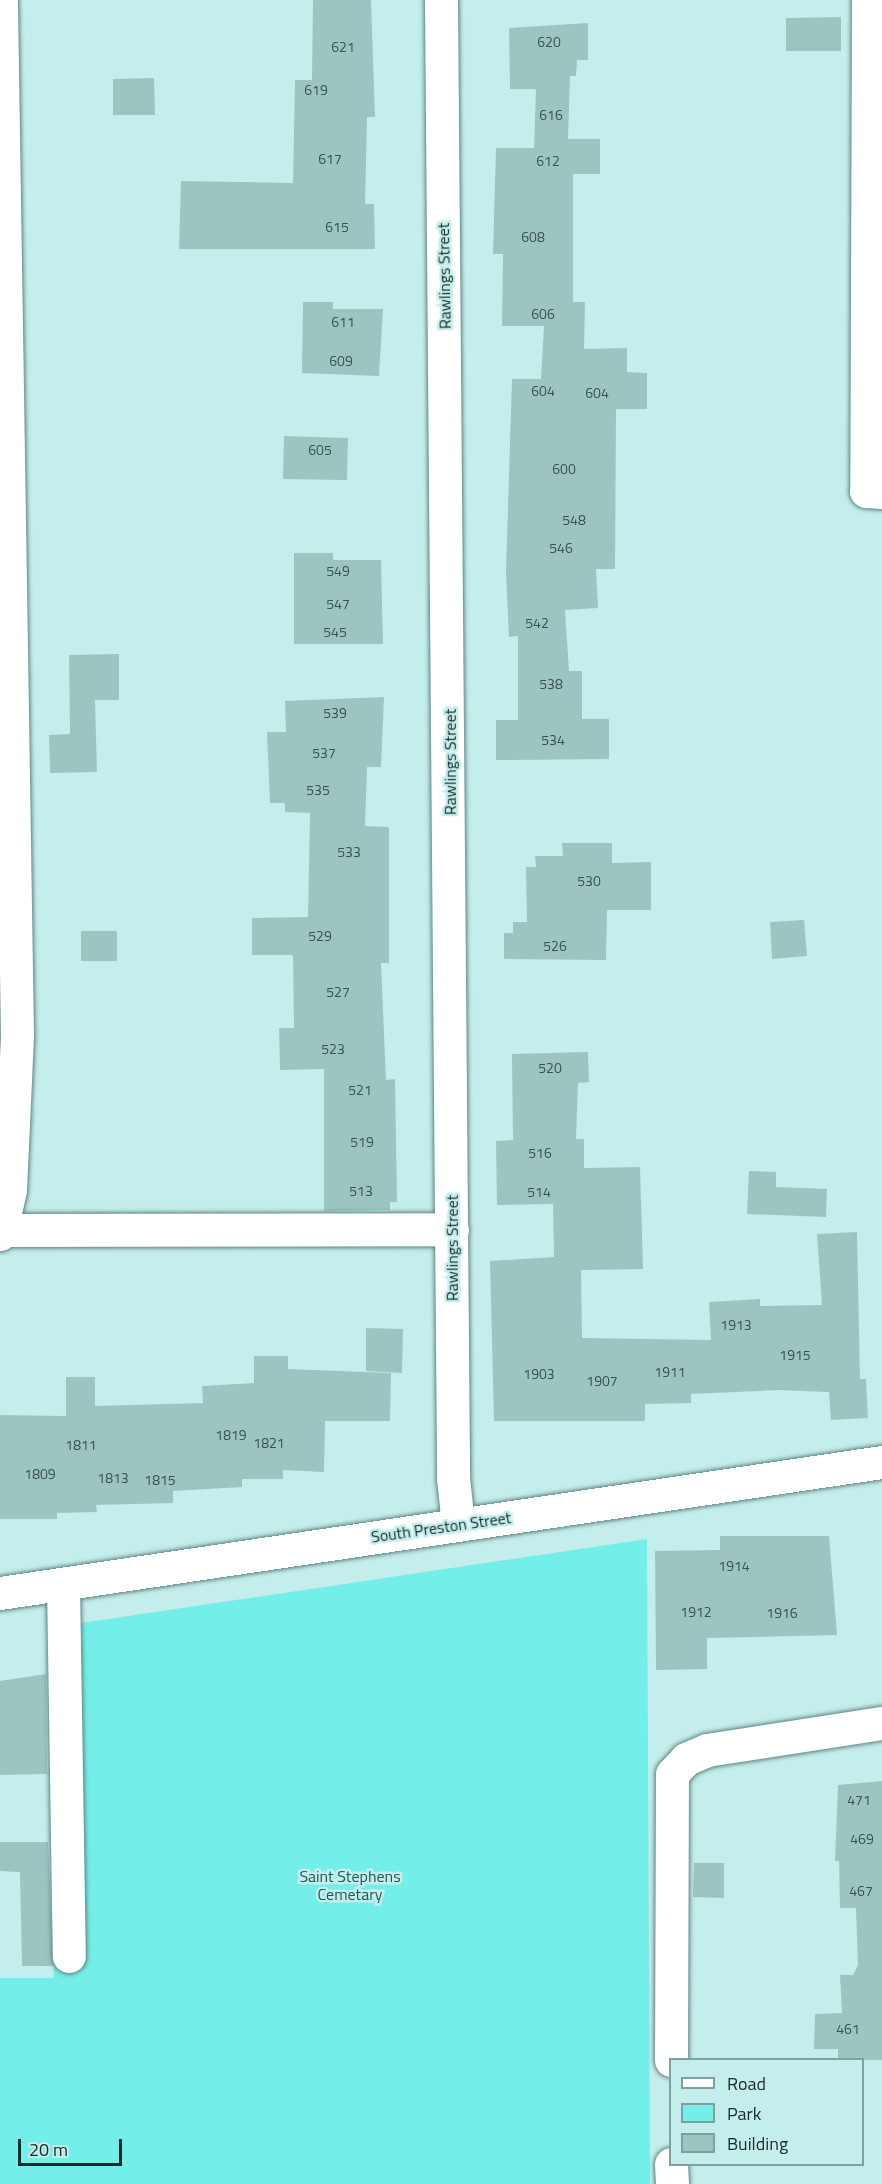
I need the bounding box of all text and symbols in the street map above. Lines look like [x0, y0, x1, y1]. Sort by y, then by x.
house number: 620 [537, 34, 561, 50]
house number: 621 [331, 39, 355, 55]
house number: 619 [304, 82, 328, 98]
house number: 616 [539, 107, 563, 123]
house number: 617 [318, 151, 342, 167]
house number: 612 [536, 153, 560, 169]
house number: 615 [325, 219, 349, 235]
street label: Rawlings Street [433, 223, 455, 329]
house number: 608 [521, 229, 545, 245]
house number: 606 [531, 306, 555, 322]
house number: 611 [331, 314, 355, 330]
house number: 609 [329, 353, 353, 369]
house number: 604 [531, 383, 555, 399]
house number: 604 [585, 385, 609, 401]
house number: 605 [308, 442, 332, 458]
house number: 600 [552, 461, 576, 477]
house number: 548 [562, 512, 586, 528]
house number: 546 [549, 540, 573, 556]
house number: 549 [326, 563, 350, 579]
house number: 547 [326, 596, 350, 612]
house number: 542 [525, 615, 549, 631]
house number: 545 [323, 624, 347, 640]
house number: 538 [539, 676, 563, 692]
house number: 539 [323, 705, 347, 721]
street label: Rawlings Street [440, 709, 460, 815]
house number: 534 [541, 732, 565, 748]
house number: 537 [312, 745, 336, 761]
house number: 535 [306, 782, 330, 798]
house number: 533 [337, 844, 361, 860]
house number: 530 [577, 873, 601, 889]
house number: 529 [308, 928, 332, 944]
house number: 526 [543, 938, 567, 954]
house number: 527 [326, 984, 350, 1000]
house number: 523 [321, 1041, 345, 1057]
house number: 520 [538, 1060, 562, 1076]
house number: 521 [348, 1082, 372, 1098]
house number: 519 [350, 1134, 374, 1150]
house number: 516 [528, 1145, 552, 1161]
house number: 513 [349, 1183, 373, 1199]
house number: 514 [527, 1184, 551, 1200]
street label: Rawlings Street [442, 1195, 462, 1301]
house number: 1913 [720, 1317, 752, 1333]
house number: 1915 [779, 1347, 811, 1363]
house number: 1911 [654, 1364, 686, 1380]
house number: 1903 [523, 1366, 555, 1382]
house number: 1907 [586, 1373, 618, 1389]
house number: 1819 [215, 1427, 247, 1443]
house number: 1821 [253, 1435, 285, 1451]
house number: 1811 [65, 1437, 97, 1453]
house number: 1809 [24, 1466, 56, 1482]
house number: 1813 [97, 1470, 129, 1486]
house number: 1815 [144, 1472, 176, 1488]
street label: South Preston Street [370, 1508, 512, 1546]
house number: 1914 [718, 1558, 750, 1574]
house number: 1912 [680, 1604, 712, 1620]
house number: 1916 [766, 1605, 798, 1621]
house number: 471 [847, 1792, 871, 1808]
house number: 469 [850, 1831, 874, 1847]
park label: Saint Stephens Cemetary [299, 1866, 401, 1904]
house number: 467 [849, 1883, 873, 1899]
house number: 461 [836, 2021, 860, 2037]
legend [669, 2058, 864, 2166]
text: Road [727, 2070, 766, 2097]
text: Park [727, 2100, 761, 2127]
scale bar [21, 2127, 124, 2165]
text: Building [727, 2130, 788, 2157]
text: 20 m [29, 2136, 68, 2163]

